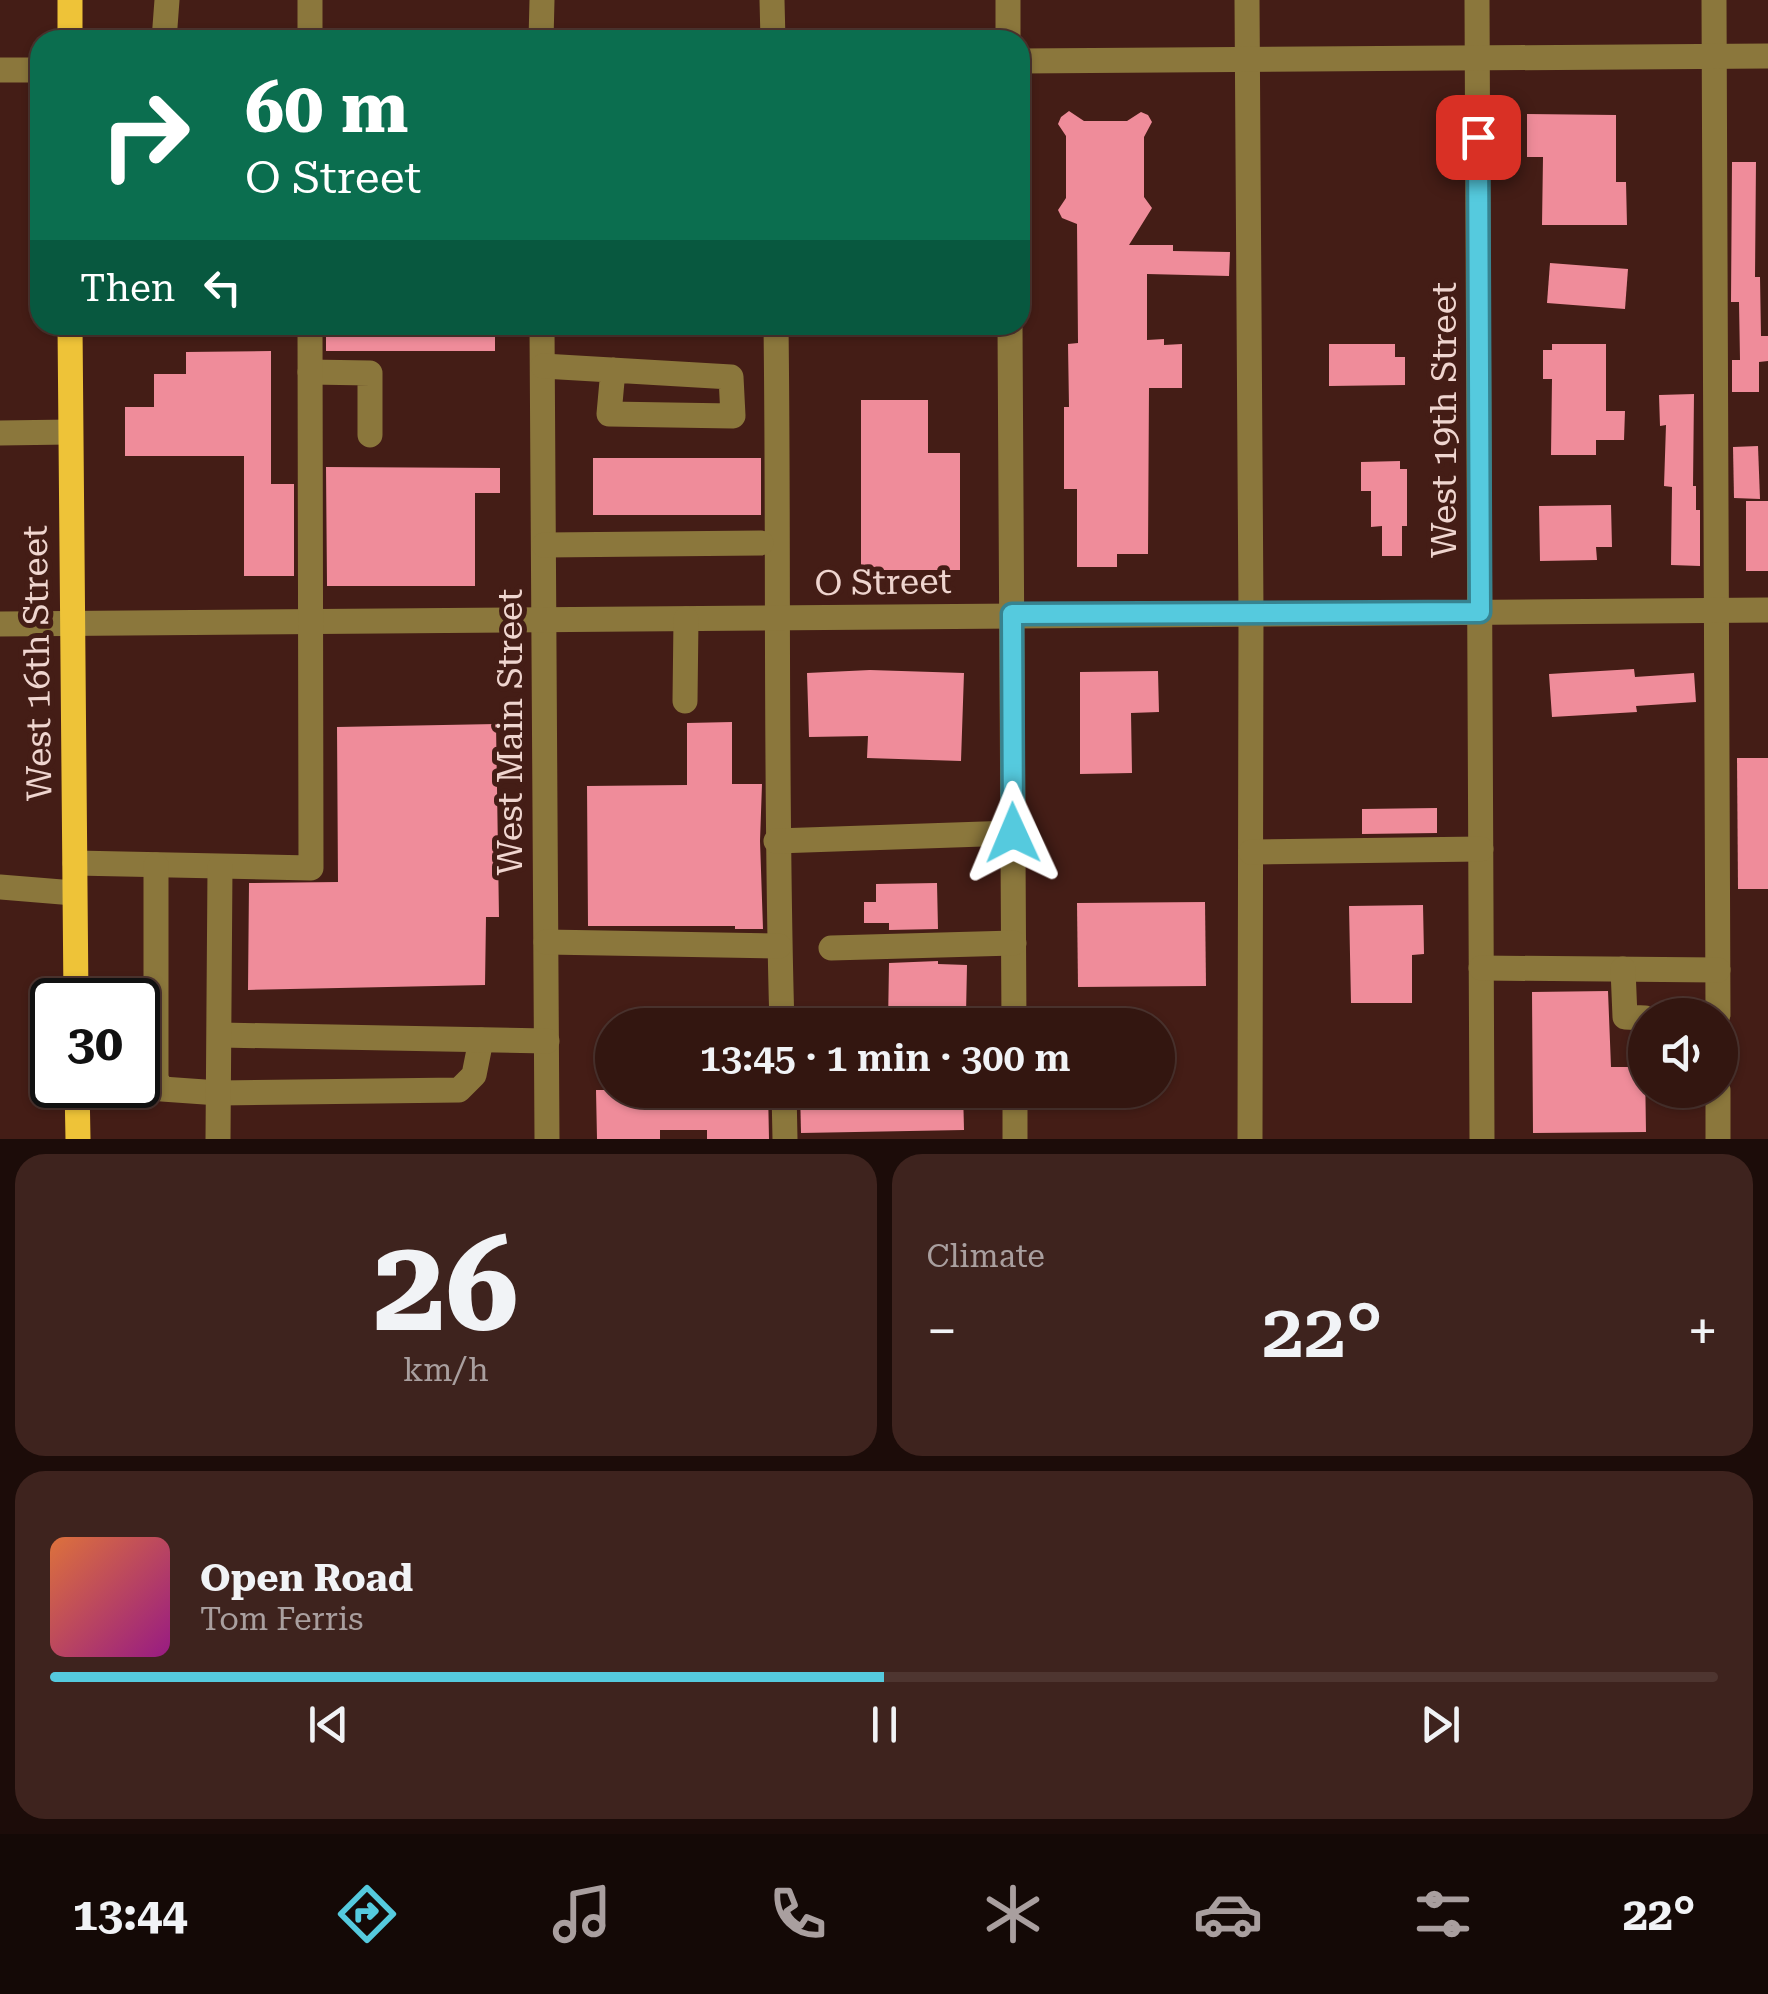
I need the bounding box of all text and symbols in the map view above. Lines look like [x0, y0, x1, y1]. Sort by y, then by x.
text: 60 m [245, 67, 409, 149]
icon: right [80, 70, 210, 200]
pin [1436, 95, 1521, 180]
icon: arrive [1451, 110, 1506, 165]
text: O Street [245, 151, 421, 204]
icon: left [195, 260, 250, 315]
text: Then [80, 266, 175, 310]
street label: West 19th Street [1424, 282, 1465, 558]
street label: West 16th Street [15, 525, 60, 801]
street label: O Street [814, 561, 952, 604]
street label: West Main Street [490, 589, 531, 875]
position arrow [961, 781, 1065, 885]
speed limit sign: 30 [30, 978, 160, 1108]
map controls [1628, 998, 1738, 1108]
button: sound [1628, 998, 1738, 1108]
text: 13:45 · 1 min · 300 m [700, 1036, 1071, 1080]
text: 26 [373, 1209, 519, 1362]
text: Climate [927, 1237, 1045, 1275]
text: 22° [1262, 1287, 1383, 1375]
text: − [927, 1299, 957, 1363]
text: + [1687, 1299, 1718, 1363]
text: km/h [403, 1351, 489, 1389]
text: Open Road [200, 1556, 413, 1600]
text: Tom Ferris [200, 1600, 363, 1638]
icon: previous [301, 1697, 356, 1752]
icon: pause [857, 1697, 912, 1752]
icon: next [1413, 1697, 1468, 1752]
icon: directions [332, 1879, 402, 1949]
icon: music [547, 1879, 617, 1949]
icon: phone [763, 1879, 833, 1949]
icon: climate [978, 1879, 1048, 1949]
icon: car [1193, 1879, 1263, 1949]
icon: filters [1408, 1879, 1478, 1949]
text: 13:44 [73, 1888, 187, 1941]
text: 22° [1623, 1888, 1695, 1941]

